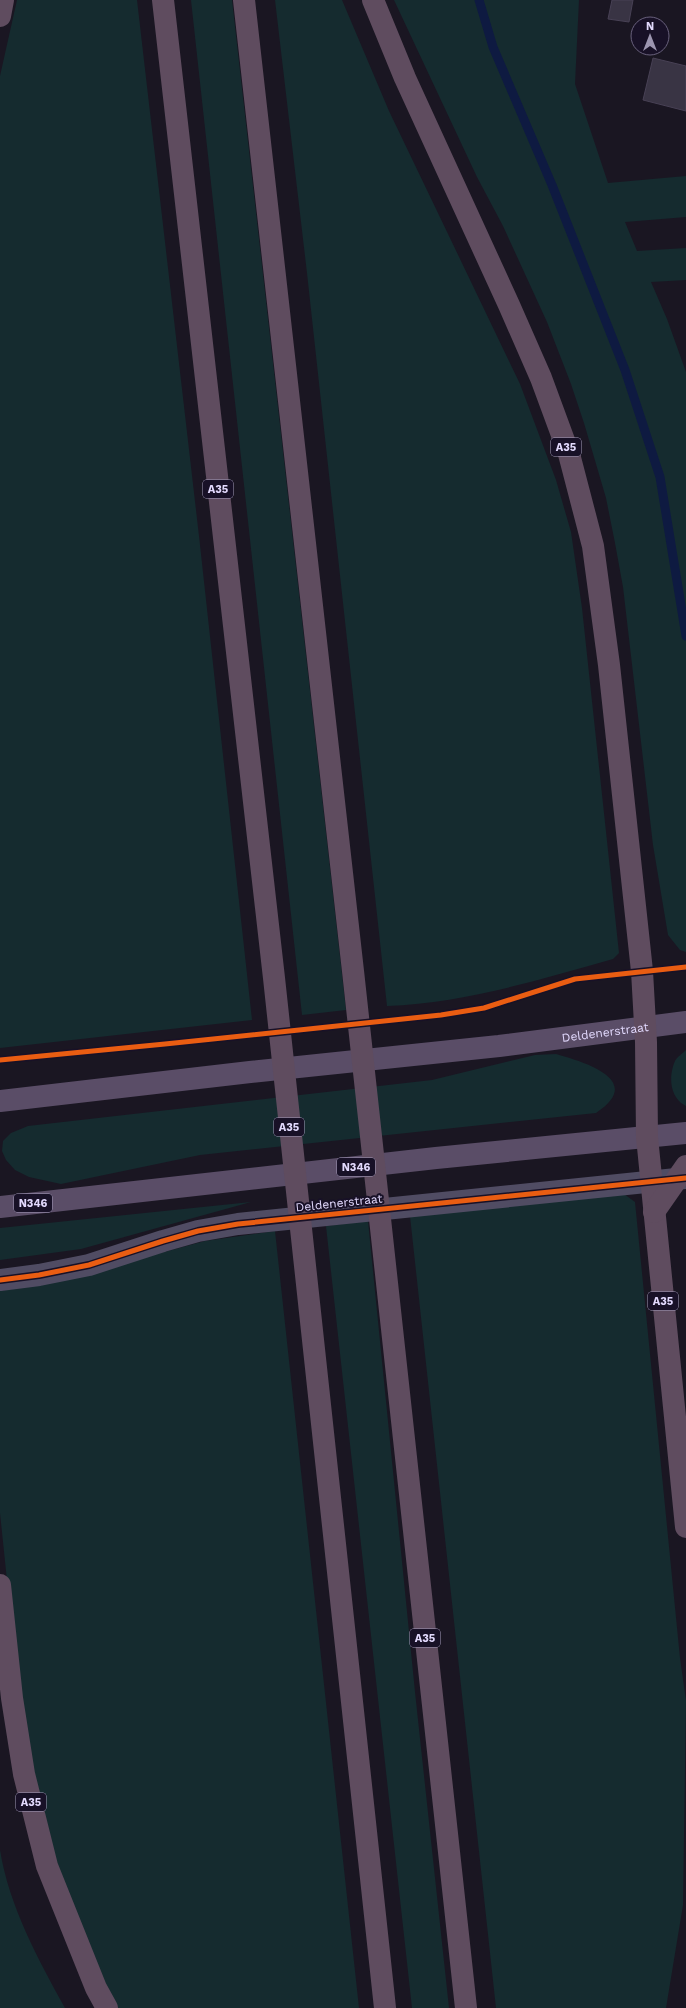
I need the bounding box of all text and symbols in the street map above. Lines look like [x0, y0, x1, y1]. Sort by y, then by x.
north arrow [630, 16, 670, 56]
text: N [646, 20, 654, 33]
road number: A35 [551, 438, 581, 456]
road number: A35 [203, 480, 233, 498]
street label: Deldenerstraat [561, 1020, 649, 1045]
road number: A35 [274, 1118, 304, 1136]
road number: N346 [337, 1158, 375, 1176]
street label: Deldenerstraat [295, 1191, 383, 1215]
road number: N346 [14, 1194, 52, 1212]
road number: A35 [648, 1292, 678, 1310]
road number: A35 [410, 1629, 440, 1647]
road number: A35 [16, 1793, 46, 1811]

